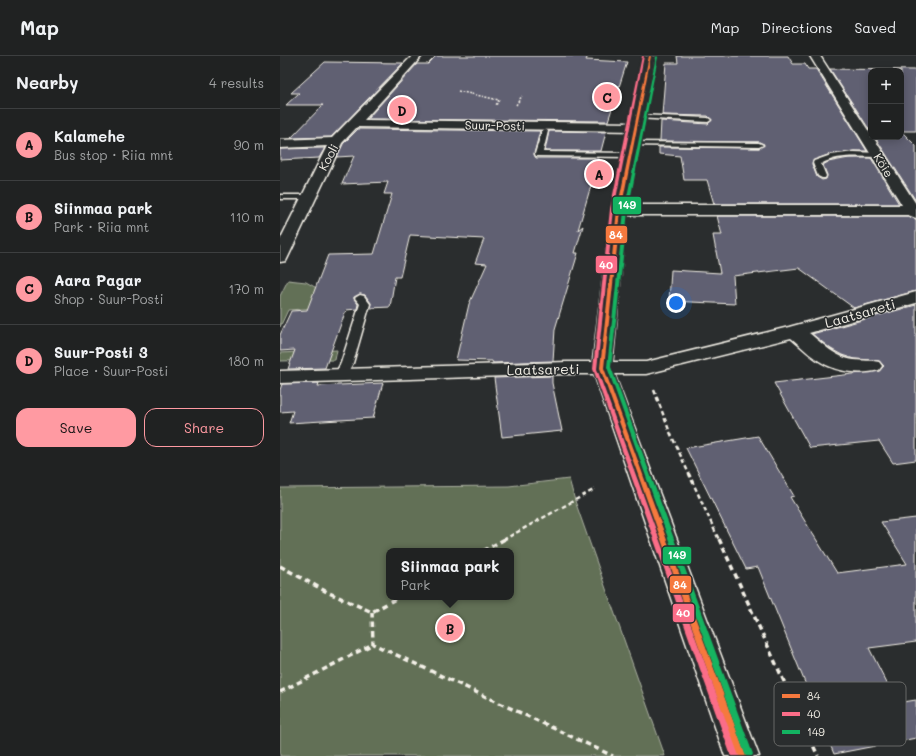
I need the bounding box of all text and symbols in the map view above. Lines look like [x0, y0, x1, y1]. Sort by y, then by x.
text: Map [20, 15, 59, 40]
text: Map [711, 18, 739, 37]
text: Directions [761, 18, 832, 37]
text: Saved [854, 18, 896, 37]
map controls [868, 68, 904, 140]
button: + [868, 68, 904, 104]
text: Nearby [16, 71, 78, 93]
text: 4 results [209, 74, 264, 91]
pin: C [594, 82, 620, 112]
pin: D [389, 95, 415, 125]
button: − [868, 104, 904, 140]
street label: Suur-Posti [465, 116, 525, 134]
text: Kalamehe [54, 126, 125, 146]
text: A [24, 136, 34, 153]
text: 90 m [234, 136, 264, 153]
street label: Kooli [314, 141, 342, 173]
text: Bus stop · Riia mnt [54, 146, 173, 163]
street label: Köie [870, 150, 898, 180]
pin: A [586, 159, 612, 189]
line badge: 149 [612, 196, 642, 215]
text: 149 [618, 197, 637, 212]
text: Siinmaa park [54, 198, 152, 218]
text: B [25, 208, 33, 225]
text: 110 m [230, 208, 264, 225]
text: Park · Riia mnt [54, 218, 149, 235]
line badge: 84 [605, 225, 628, 244]
text: 84 [609, 227, 623, 242]
line badge: 40 [595, 255, 618, 274]
text: 40 [599, 257, 613, 272]
text: Aara Pagar [54, 270, 142, 290]
text: C [24, 280, 34, 297]
text: 170 m [228, 280, 264, 297]
text: Shop · Suur-Posti [54, 290, 164, 307]
your location [666, 293, 686, 313]
street label: Laatsareti [822, 294, 898, 332]
text: Suur-Posti 3 [54, 342, 148, 362]
text: D [24, 352, 34, 369]
text: 180 m [228, 352, 264, 369]
street label: Laatsareti [507, 359, 579, 379]
text: Place · Suur-Posti [54, 362, 168, 379]
button: Save [16, 408, 136, 447]
button: Share [144, 408, 264, 447]
line badge: 149 [662, 546, 692, 565]
text: 149 [668, 547, 687, 562]
popup [386, 548, 514, 600]
text: Siinmaa park [401, 556, 499, 576]
line badge: 84 [669, 575, 692, 594]
text: Park [401, 576, 430, 593]
text: 84 [673, 577, 687, 592]
line badge: 40 [672, 603, 695, 623]
text: 40 [676, 605, 690, 620]
pin: B [437, 613, 463, 643]
legend [774, 682, 906, 746]
text: 84 [807, 688, 821, 703]
text: 40 [807, 706, 820, 721]
text: 149 [807, 724, 825, 739]

